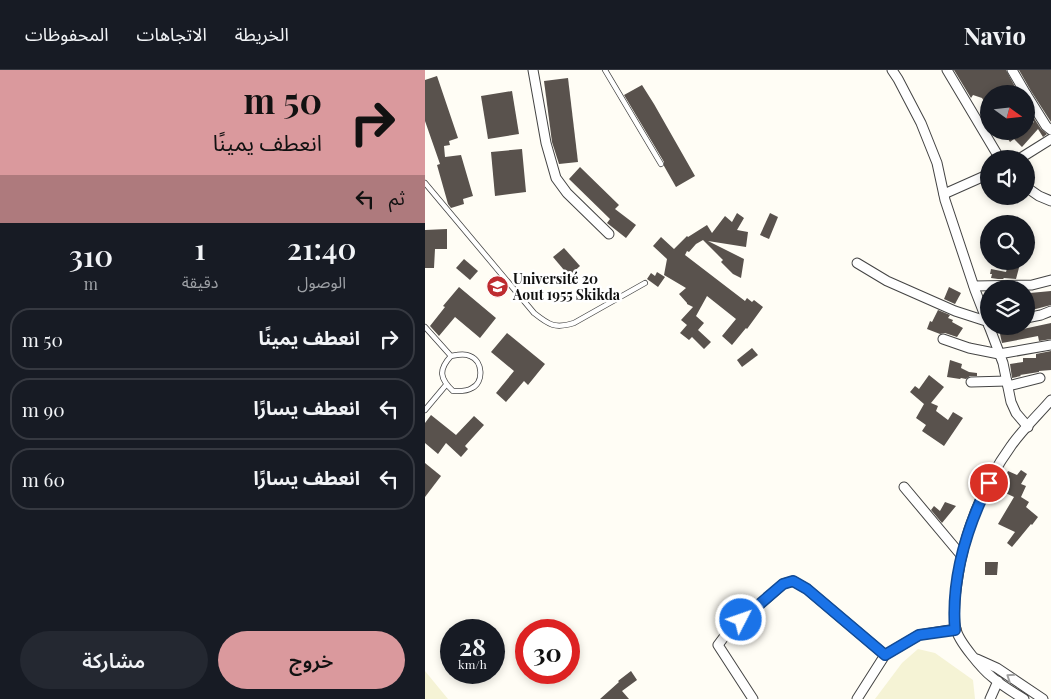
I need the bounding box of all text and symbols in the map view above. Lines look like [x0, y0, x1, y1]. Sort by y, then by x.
text: Navio [964, 19, 1026, 51]
text: المحفوظات [25, 22, 109, 46]
text: الاتجاهات [137, 22, 207, 46]
text: الخريطة [235, 22, 289, 46]
text: 50 m [244, 76, 322, 123]
north arrow [980, 85, 1035, 140]
map controls [980, 85, 1035, 335]
icon: right [340, 90, 405, 155]
text: انعطف يمينًا [213, 127, 322, 157]
button: sound [980, 150, 1035, 205]
text: ثم [389, 184, 405, 210]
icon: left [351, 185, 379, 213]
button: search [980, 215, 1035, 270]
text: 1 [194, 228, 206, 268]
text: 21:40 [287, 228, 356, 268]
text: 310 [69, 235, 113, 275]
place label: Université 20 Aout 1955 Skikda [512, 269, 621, 304]
text: دقيقة [182, 271, 218, 292]
text: الوصول [297, 271, 346, 292]
text: m [84, 273, 98, 294]
school or university icon: Université 20 Aout 1955 Skikda [485, 275, 509, 299]
button: layers [980, 280, 1035, 335]
text: انعطف يمينًا [258, 324, 360, 350]
icon: right [375, 325, 403, 353]
text: 50 m [22, 326, 63, 352]
text: انعطف يسارًا [254, 394, 360, 420]
icon: left [375, 395, 403, 423]
text: 90 m [22, 396, 65, 422]
pin [968, 462, 1010, 504]
text: انعطف يسارًا [254, 464, 360, 490]
icon: left [375, 465, 403, 493]
text: 60 m [22, 466, 65, 492]
icon: arrive [975, 469, 1003, 497]
position arrow [714, 593, 766, 645]
speed limit sign: 30 [515, 619, 580, 684]
text: 28 [459, 629, 486, 662]
button: مشاركة [20, 631, 208, 689]
button: خروج [218, 631, 405, 689]
text: km/h [458, 656, 487, 672]
one-way arrow [1006, 674, 1016, 683]

